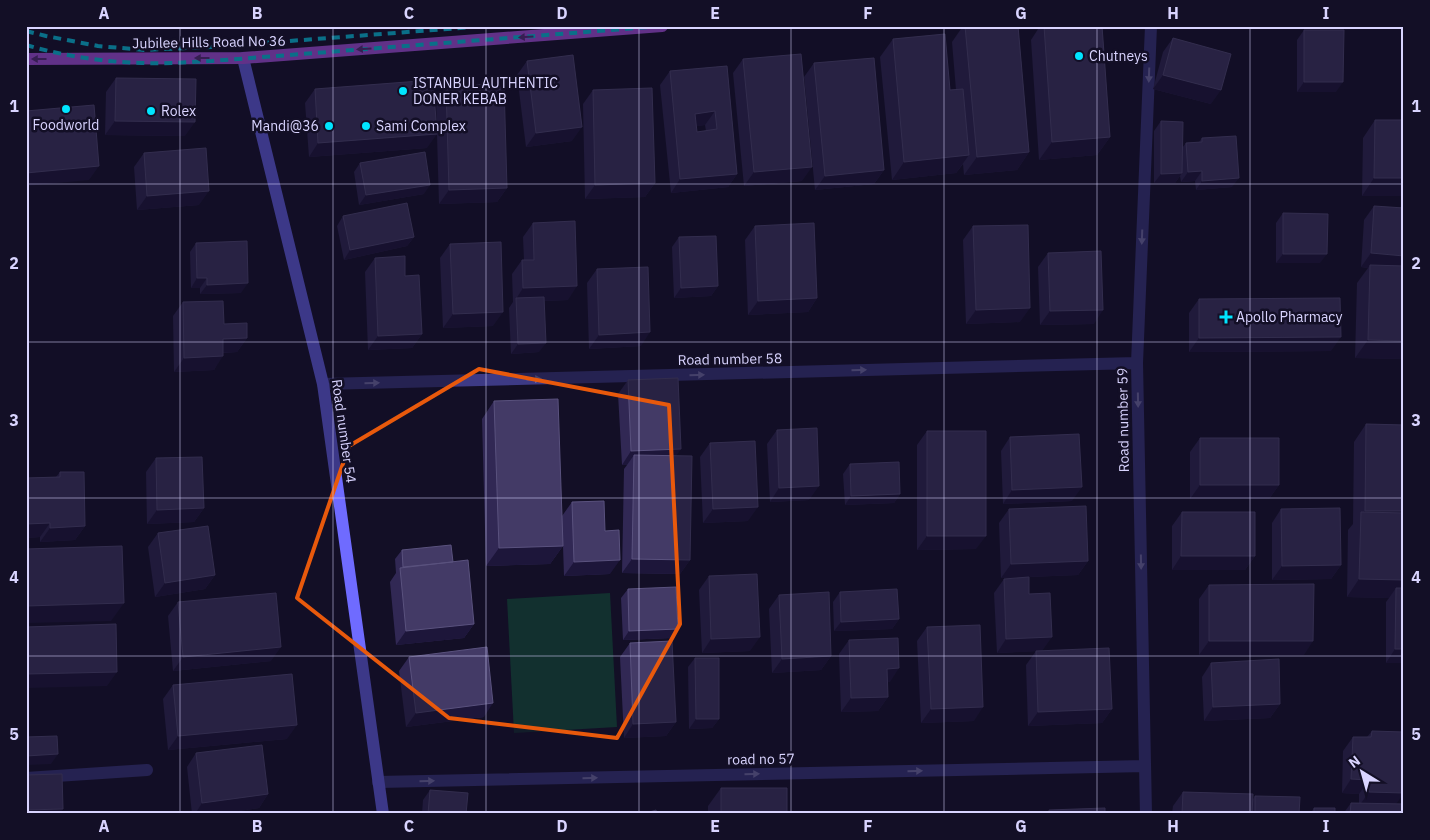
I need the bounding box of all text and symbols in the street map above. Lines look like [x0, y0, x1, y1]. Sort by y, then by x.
text: A [99, 3, 110, 23]
text: B [252, 3, 263, 23]
text: C [404, 3, 414, 23]
text: D [556, 3, 568, 23]
text: E [710, 3, 720, 23]
text: F [863, 3, 873, 23]
text: G [1015, 3, 1027, 23]
text: H [1167, 3, 1179, 23]
text: I [1323, 3, 1330, 23]
street label: Jubilee Hills Road No 36 [132, 32, 286, 52]
one-way arrow [517, 33, 533, 41]
one-way arrow [355, 45, 371, 53]
place label: Chutneys [1089, 47, 1148, 65]
marker: Chutneys [1073, 50, 1085, 62]
one-way arrow [193, 54, 209, 62]
one-way arrow [31, 55, 47, 63]
one-way arrow [1145, 67, 1153, 83]
place label: ISTANBUL AUTHENTIC DONER KEBAB [413, 74, 558, 108]
marker: ISTANBUL AUTHENTIC DONER KEBAB [397, 85, 409, 97]
text: 1 [9, 96, 19, 116]
text: 1 [1411, 96, 1421, 116]
place label: Rolex [161, 102, 196, 120]
marker: Foodworld [60, 103, 72, 115]
marker: Rolex [145, 105, 157, 117]
place label: Foodworld [33, 116, 99, 134]
place label: Mandi@36 [251, 117, 319, 135]
place label: Sami Complex [376, 117, 466, 135]
marker: Mandi@36 [323, 120, 335, 132]
marker: Sami Complex [360, 120, 372, 132]
one-way arrow [1138, 230, 1146, 246]
text: 2 [9, 253, 19, 273]
text: 2 [1411, 253, 1421, 273]
place label: Apollo Pharmacy [1236, 308, 1342, 326]
marker: Apollo Pharmacy [1220, 311, 1232, 323]
street label: Road number 58 [678, 349, 782, 369]
one-way arrow [851, 366, 867, 374]
street label: Road number 59 [1113, 368, 1133, 472]
one-way arrow [689, 370, 705, 378]
one-way arrow [527, 375, 543, 383]
street label: Road number 54 [328, 378, 360, 484]
one-way arrow [364, 379, 380, 387]
one-way arrow [1134, 392, 1142, 408]
text: 3 [9, 410, 19, 430]
text: 3 [1411, 410, 1421, 430]
one-way arrow [1137, 554, 1145, 570]
text: 4 [9, 567, 19, 587]
text: 4 [1411, 567, 1421, 587]
text: 5 [9, 724, 19, 744]
text: 5 [1411, 724, 1421, 744]
north arrow [1338, 748, 1388, 798]
street label: road no 57 [727, 749, 795, 769]
text: N [1345, 751, 1364, 772]
one-way arrow [907, 767, 923, 775]
one-way arrow [744, 770, 760, 778]
one-way arrow [582, 773, 598, 781]
one-way arrow [419, 777, 435, 785]
text: A [99, 816, 110, 836]
text: B [252, 816, 263, 836]
text: C [404, 816, 414, 836]
text: D [556, 816, 568, 836]
text: E [710, 816, 720, 836]
text: F [863, 816, 873, 836]
text: G [1015, 816, 1027, 836]
text: H [1167, 816, 1179, 836]
text: I [1323, 816, 1330, 836]

